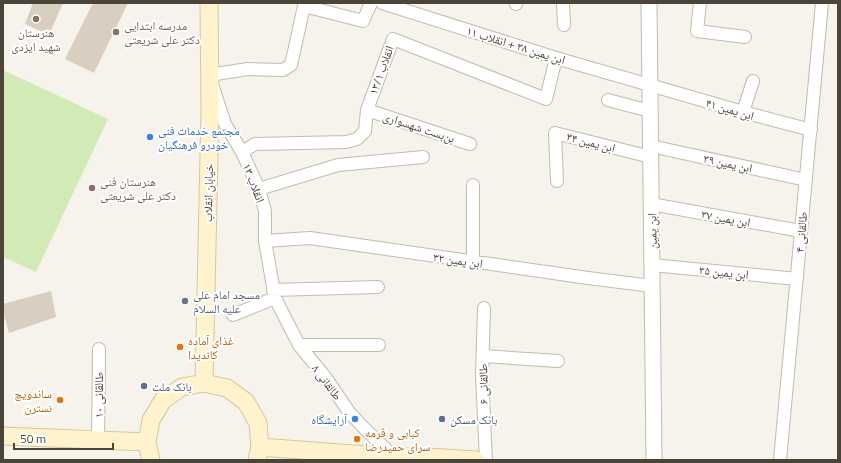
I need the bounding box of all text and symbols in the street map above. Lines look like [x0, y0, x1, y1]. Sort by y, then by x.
marker: هنرستان شهید ایزدی [31, 14, 41, 24]
place label: مدرسه ابتدایی دکتر علی شریعتی [124, 16, 200, 49]
street label: ابن یمین ۳۸ + انقلاب ۱۱ [464, 21, 568, 69]
place label: هنرستان شهید ایزدی [11, 23, 61, 56]
marker: مدرسه ابتدایی دکتر علی شریعتی [111, 27, 121, 37]
street label: انقلاب ۱۳/۱ [363, 43, 399, 97]
street label: ابن یمین ۴۱ [704, 93, 757, 125]
street label: بن‌بست شهسواری [380, 106, 458, 148]
place label: مجتمع خدمات فنی خودرو فرهنگیان [158, 121, 240, 154]
street label: ابن یمین ۳۴ [565, 127, 618, 157]
marker: مجتمع خدمات فنی خودرو فرهنگیان [145, 132, 155, 142]
street label: ابن یمین ۳۹ [702, 149, 754, 177]
street label: انقلاب ۱۳ [238, 161, 270, 206]
street label: خیابان انقلاب [198, 163, 218, 222]
place label: هنرستان فنی دکتر علی شریعتی [100, 172, 176, 205]
marker: هنرستان فنی دکتر علی شریعتی [87, 183, 97, 193]
street label: ابن یمین ۳۷ [700, 204, 752, 232]
street label: طالقانی ۴ [790, 211, 812, 253]
street label: ابن یمین [642, 213, 662, 249]
street label: ابن یمین ۳۲ [432, 247, 484, 273]
street label: ابن یمین ۳۵ [698, 260, 750, 284]
place label: مسجد امام علی علیه السلام [193, 285, 260, 318]
marker: مسجد امام علی علیه السلام [180, 296, 190, 306]
place label: غذای آماده کاندیدا [188, 331, 234, 364]
marker: غذای آماده کاندیدا [175, 342, 185, 352]
street label: طالقانی ۸ [307, 360, 347, 404]
street label: طالقانی ۶ [473, 363, 493, 405]
street label: طالقانی ۱۰ [89, 372, 108, 418]
place label: بانک ملت [152, 377, 192, 396]
marker: بانک ملت [139, 381, 149, 391]
place label: ساندویچ نسترن [14, 384, 52, 417]
marker: ساندویچ نسترن [55, 395, 65, 405]
place label: آرایشگاه [311, 410, 348, 429]
place label: بانک مسکن [450, 410, 498, 429]
marker: آرایشگاه [350, 414, 360, 424]
marker: بانک مسکن [437, 414, 447, 424]
place label: کبابی و قرمه سرای حمیدرضا [365, 423, 430, 456]
scale bar [14, 425, 113, 451]
text: 50 m [20, 429, 46, 448]
marker: کبابی و قرمه سرای حمیدرضا [352, 434, 362, 444]

